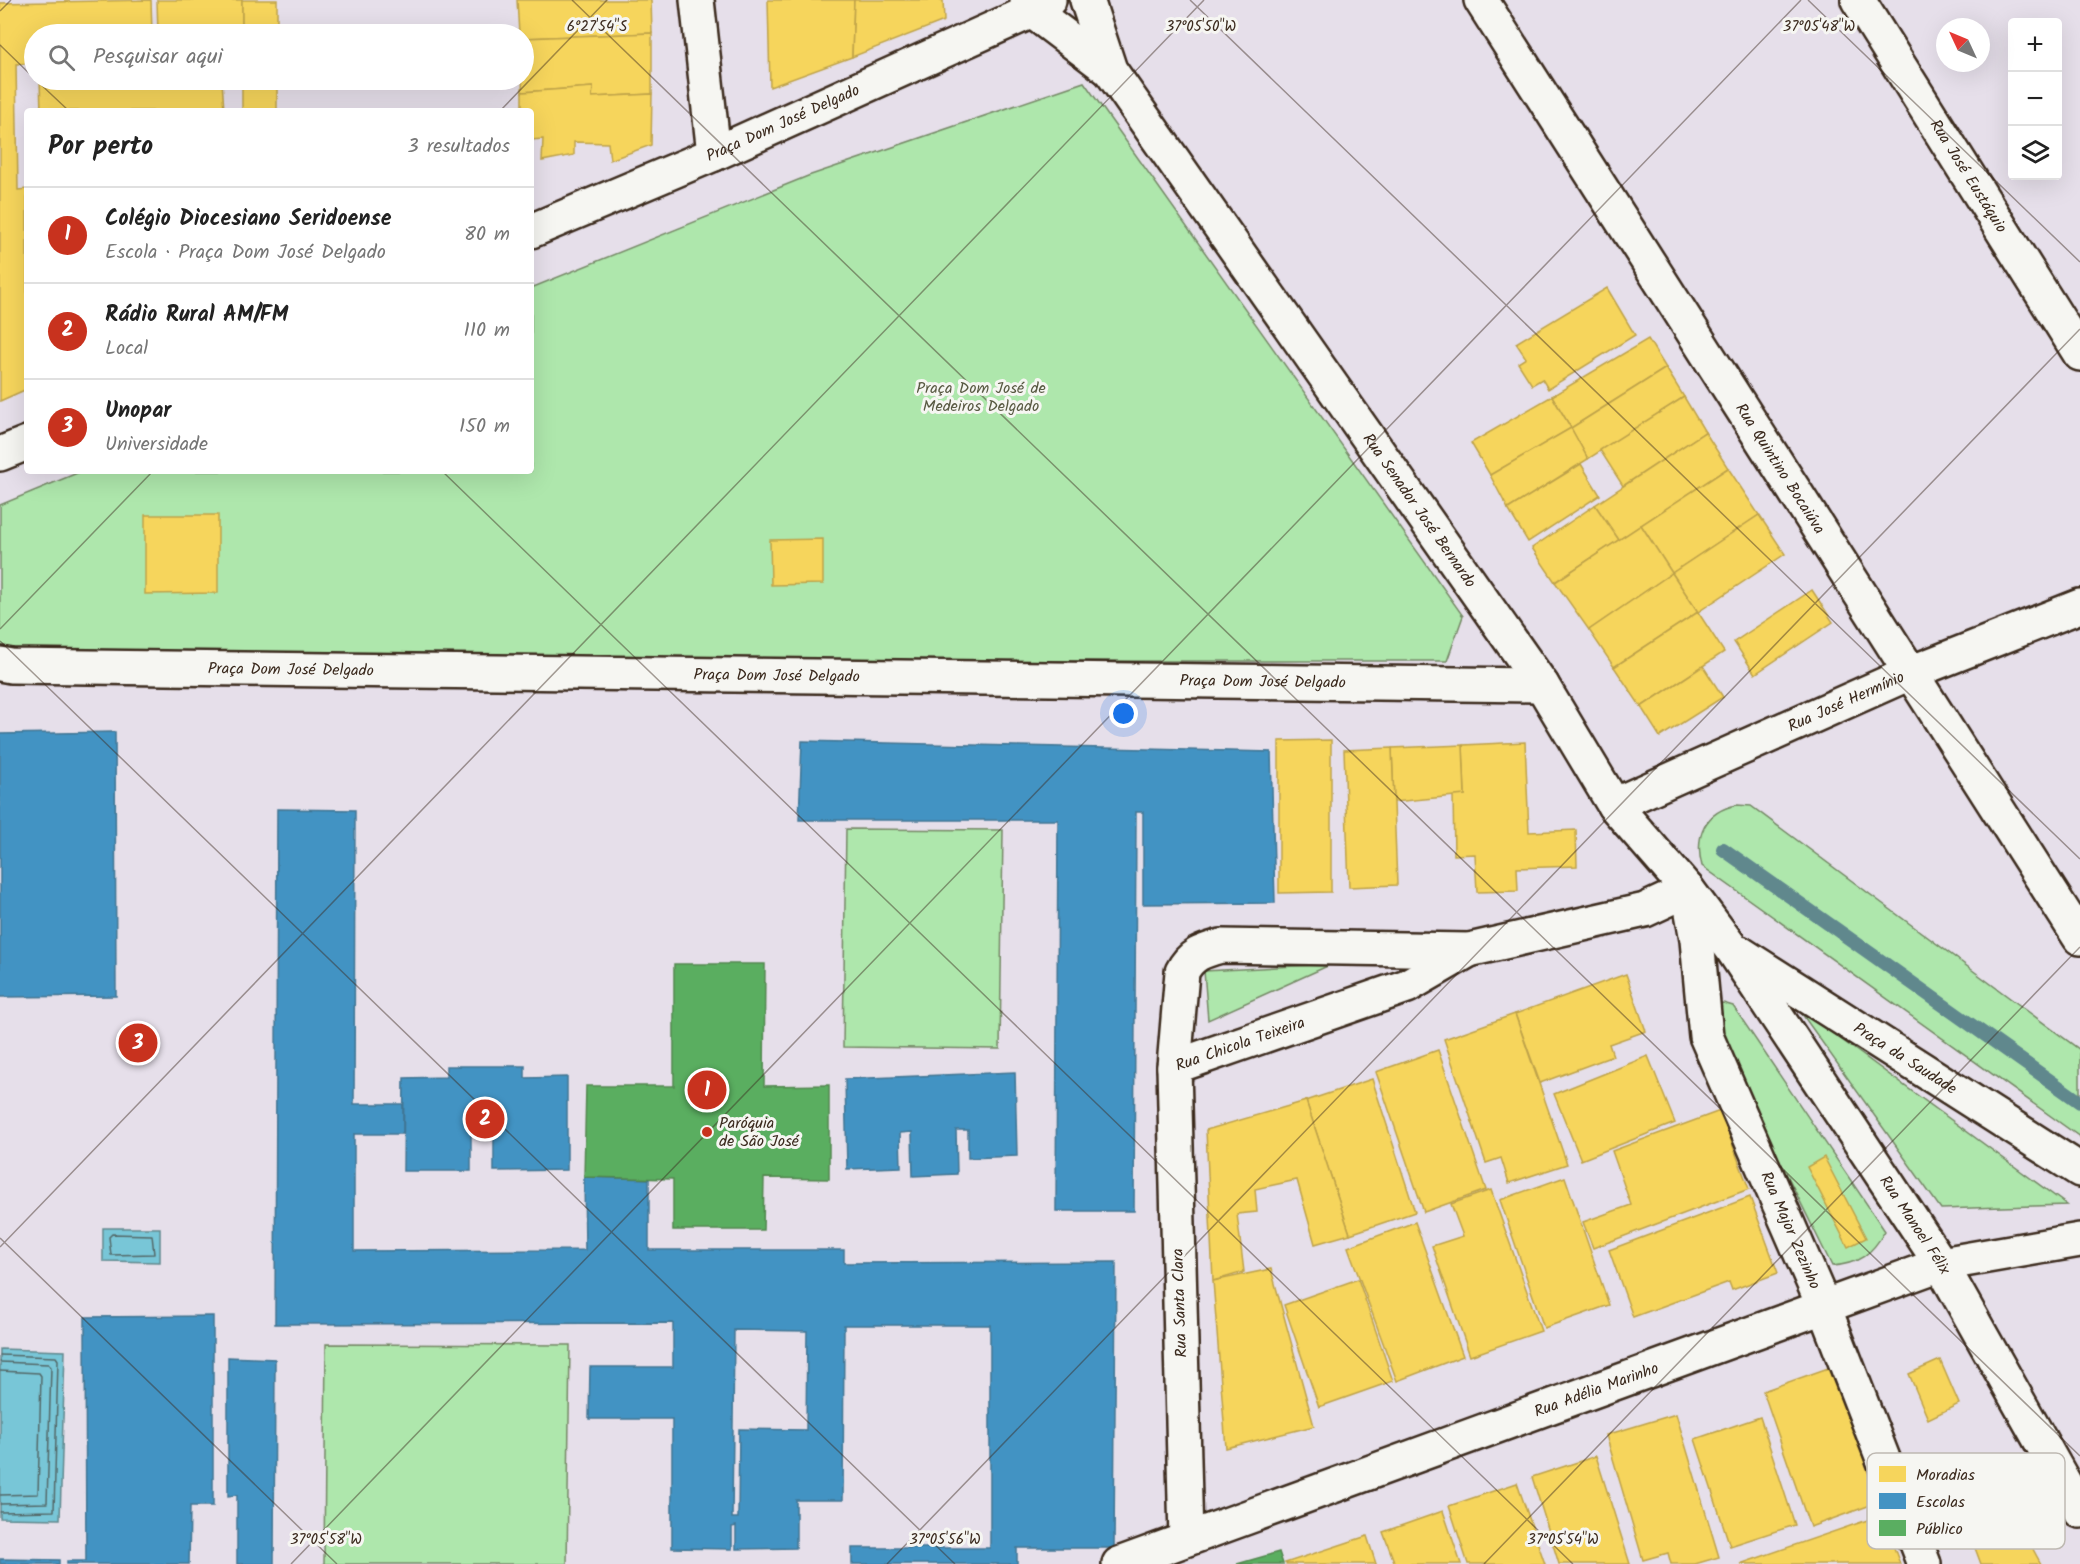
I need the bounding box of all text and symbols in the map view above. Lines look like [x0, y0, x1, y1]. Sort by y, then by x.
text: 6°27'54"S [567, 15, 627, 39]
text: 37°05'50"W [1166, 15, 1237, 39]
text: 37°05'48"W [1783, 15, 1855, 39]
north arrow [1936, 18, 1990, 72]
map controls [2008, 18, 2062, 180]
button: + [2008, 18, 2062, 72]
search box [24, 24, 534, 90]
text: Pesquisar aqui [93, 40, 223, 75]
icon: search [45, 41, 78, 74]
button: − [2008, 72, 2062, 126]
street label: Praça Dom José Delgado [702, 78, 864, 168]
street label: Rua José Eustáquio [1923, 114, 2014, 238]
text: Por perto [48, 126, 153, 168]
button: layers [2008, 126, 2062, 180]
text: 3 resultados [407, 131, 510, 163]
text: Colégio Diocesiano Seridoense [105, 202, 391, 237]
text: 1 [64, 219, 71, 251]
text: 80 m [464, 219, 510, 251]
text: Escola · Praça Dom José Delgado [105, 237, 386, 269]
text: Rádio Rural AM/FM [105, 298, 288, 333]
text: 2 [62, 315, 73, 347]
text: 110 m [464, 315, 510, 347]
text: Local [105, 333, 148, 365]
park label: Praça Dom José de Medeiros Delgado [916, 376, 1046, 419]
text: Unopar [105, 394, 171, 429]
street label: Rua Quintino Bocaiúva [1729, 398, 1832, 539]
text: 3 [62, 411, 73, 443]
text: 150 m [459, 411, 510, 443]
street label: Rua Senador José Bernardo [1356, 428, 1483, 593]
text: Universidade [105, 429, 208, 461]
street label: Praça Dom José Delgado [208, 656, 374, 683]
street label: Praça Dom José Delgado [694, 662, 860, 689]
street label: Rua José Hermínio [1784, 665, 1908, 739]
street label: Praça Dom José Delgado [1179, 668, 1346, 695]
your location [1109, 699, 1138, 728]
street label: Rua Chicola Teixeira [1172, 1010, 1308, 1078]
street label: Praça da Saudade [1848, 1016, 1962, 1101]
pin: 3 [118, 1020, 158, 1066]
pin: 1 [688, 1068, 726, 1112]
pin: 2 [466, 1096, 504, 1142]
place label: Paróquia de São José [719, 1111, 800, 1154]
marker: Paróquia de São José [700, 1125, 714, 1139]
street label: Rua Major Zezinho [1754, 1167, 1827, 1293]
street label: Rua Manoel Félix [1873, 1170, 1958, 1280]
street label: Rua Santa Clara [1166, 1248, 1194, 1358]
street label: Rua Adélia Marinho [1530, 1356, 1662, 1424]
legend [1867, 1453, 2065, 1549]
text: Moradias [1916, 1463, 1975, 1488]
text: Escolas [1916, 1490, 1965, 1515]
text: Público [1916, 1517, 1963, 1542]
text: 37°05'58"W [290, 1528, 362, 1552]
text: 37°05'56"W [909, 1528, 981, 1552]
text: 37°05'54"W [1527, 1528, 1599, 1552]

